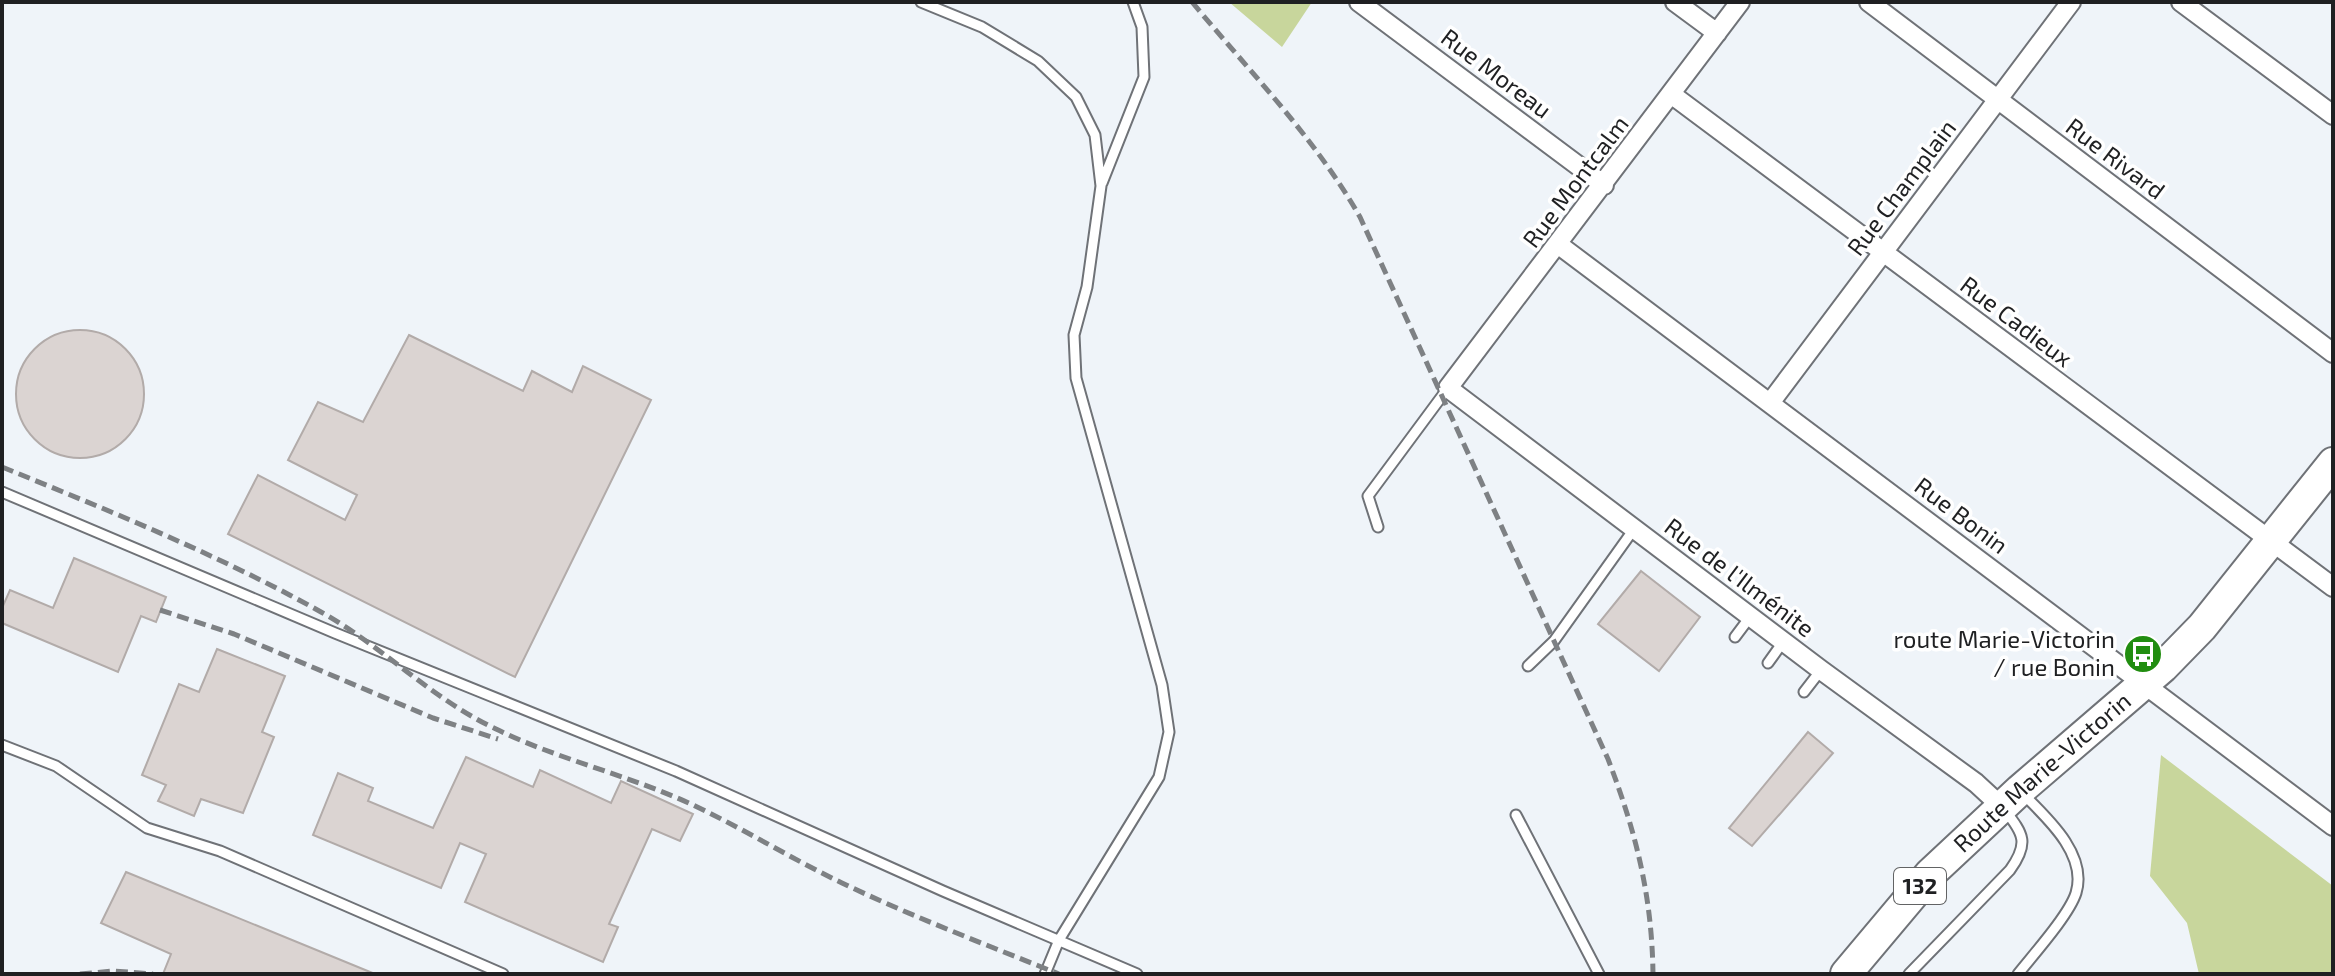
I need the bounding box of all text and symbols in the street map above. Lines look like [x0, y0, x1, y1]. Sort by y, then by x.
street label: Rue Moreau [1436, 22, 1558, 124]
street label: Rue Montcalm [1516, 109, 1634, 253]
street label: Rue Rivard [2061, 111, 2171, 204]
street label: Rue Champlain [1840, 113, 1961, 261]
street label: Rue Cadieux [1955, 269, 2079, 372]
street label: Rue Bonin [1910, 470, 2014, 559]
street label: Rue de l'Ilménite [1659, 511, 1820, 642]
place label: route Marie-Victorin / rue Bonin [1893, 624, 2115, 681]
bus stop icon: route Marie-Victorin / rue Bonin [2122, 633, 2164, 675]
street label: Route Marie-Victorin [1947, 685, 2136, 858]
road number: 132 [1894, 868, 1946, 904]

